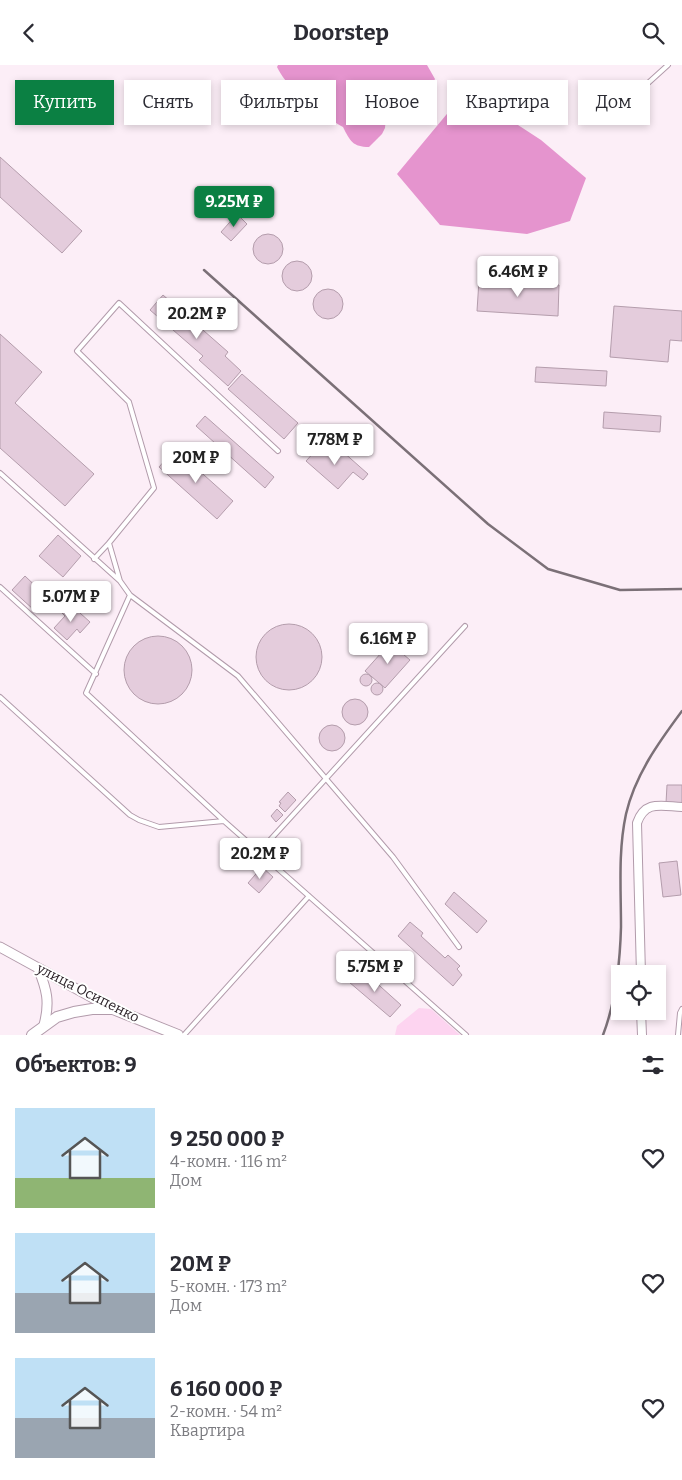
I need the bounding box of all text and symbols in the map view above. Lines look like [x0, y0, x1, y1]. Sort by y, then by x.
icon: back [15, 19, 43, 47]
text: Doorstep [293, 19, 389, 46]
icon: search [639, 19, 667, 47]
chip: Купить [15, 80, 114, 125]
chip: Снять [124, 80, 211, 125]
chip: Фильтры [221, 80, 336, 125]
chip: Новое [346, 80, 437, 125]
chip: Квартира [447, 80, 568, 125]
chip: Дом [578, 80, 650, 125]
pin: 9.25M ₽ [188, 185, 280, 228]
text: 9.25M ₽ [205, 192, 263, 211]
pin: 6.46M ₽ [472, 255, 564, 298]
text: 6.46M ₽ [488, 262, 548, 281]
pin: 20.2M ₽ [151, 297, 243, 340]
text: 20.2M ₽ [168, 304, 226, 323]
pin: 7.78M ₽ [289, 423, 381, 466]
text: 7.78M ₽ [308, 430, 362, 449]
pin: 20M ₽ [161, 441, 231, 484]
text: 20M ₽ [173, 448, 219, 467]
pin: 5.07M ₽ [25, 581, 117, 623]
text: 5.07M ₽ [42, 587, 100, 606]
pin: 6.16M ₽ [342, 623, 434, 665]
text: 6.16M ₽ [360, 629, 416, 648]
pin: 20.2M ₽ [214, 837, 306, 880]
text: 20.2M ₽ [231, 844, 289, 863]
pin: 5.75M ₽ [329, 951, 421, 993]
text: 5.75M ₽ [347, 957, 403, 976]
street label: улица Осипенко [33, 959, 142, 1026]
map controls [611, 965, 666, 1020]
button: locate [611, 965, 666, 1020]
icon: filters [639, 1051, 667, 1079]
text: Объектов: 9 [15, 1052, 137, 1078]
text: 9 250 000 ₽ [170, 1126, 284, 1152]
icon: home [55, 1128, 115, 1188]
icon: heart [639, 1144, 667, 1172]
text: 4-комн. · 116 m² [170, 1152, 287, 1171]
text: Дом [170, 1171, 202, 1190]
text: 20M ₽ [170, 1251, 231, 1277]
icon: home [55, 1253, 115, 1313]
icon: heart [639, 1269, 667, 1297]
text: 5-комн. · 173 m² [170, 1277, 287, 1296]
text: Дом [170, 1296, 202, 1315]
text: 6 160 000 ₽ [170, 1376, 282, 1402]
icon: home [55, 1378, 115, 1438]
icon: heart [639, 1394, 667, 1422]
text: 2-комн. · 54 m² [170, 1402, 282, 1421]
text: Квартира [170, 1421, 245, 1440]

